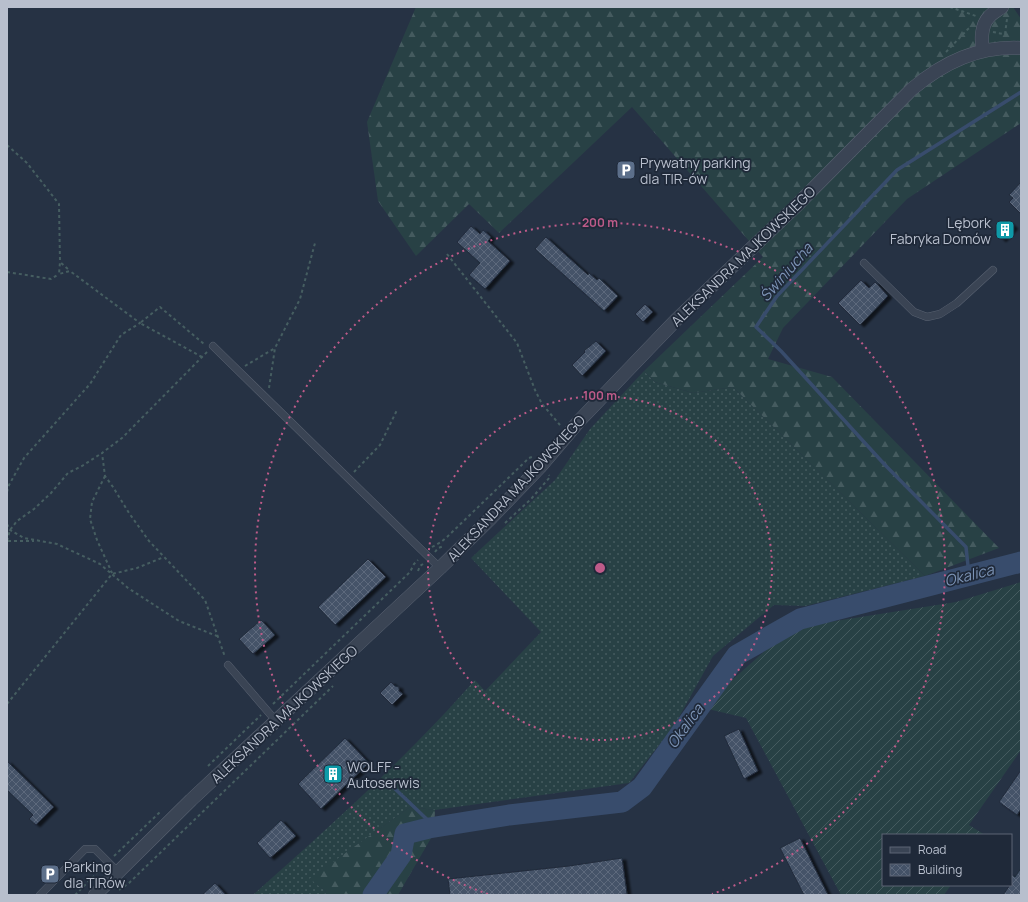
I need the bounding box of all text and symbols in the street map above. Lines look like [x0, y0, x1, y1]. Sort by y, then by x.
place label: Prywatny parking dla TIR-ów [640, 153, 751, 188]
parking icon: Prywatny parking dla TIR-ów [615, 159, 637, 181]
street label: ALEKSANDRA MAJKOWSKIEGO [667, 182, 819, 330]
place label: Lębork Fabryka Domów [890, 213, 992, 248]
text: 200 m [582, 214, 618, 231]
building icon: Lębork Fabryka Domów [994, 219, 1016, 241]
water label: Świniucha [755, 238, 818, 306]
text: 100 m [583, 387, 617, 404]
street label: ALEKSANDRA MAJKOWSKIEGO [443, 411, 589, 565]
water label: Okalica [942, 559, 997, 591]
centre of rings [593, 561, 607, 575]
street label: ALEKSANDRA MAJKOWSKIEGO [207, 641, 361, 787]
water label: Okalica [662, 699, 709, 752]
place label: WOLFF - Autoserwis [347, 757, 420, 792]
building icon: WOLFF - Autoserwis [322, 763, 344, 785]
legend [882, 834, 1012, 886]
text: Road [918, 841, 946, 858]
place label: Parking dla TIRów [64, 857, 126, 892]
text: Building [918, 861, 962, 878]
parking icon: Parking dla TIRów [39, 863, 61, 885]

